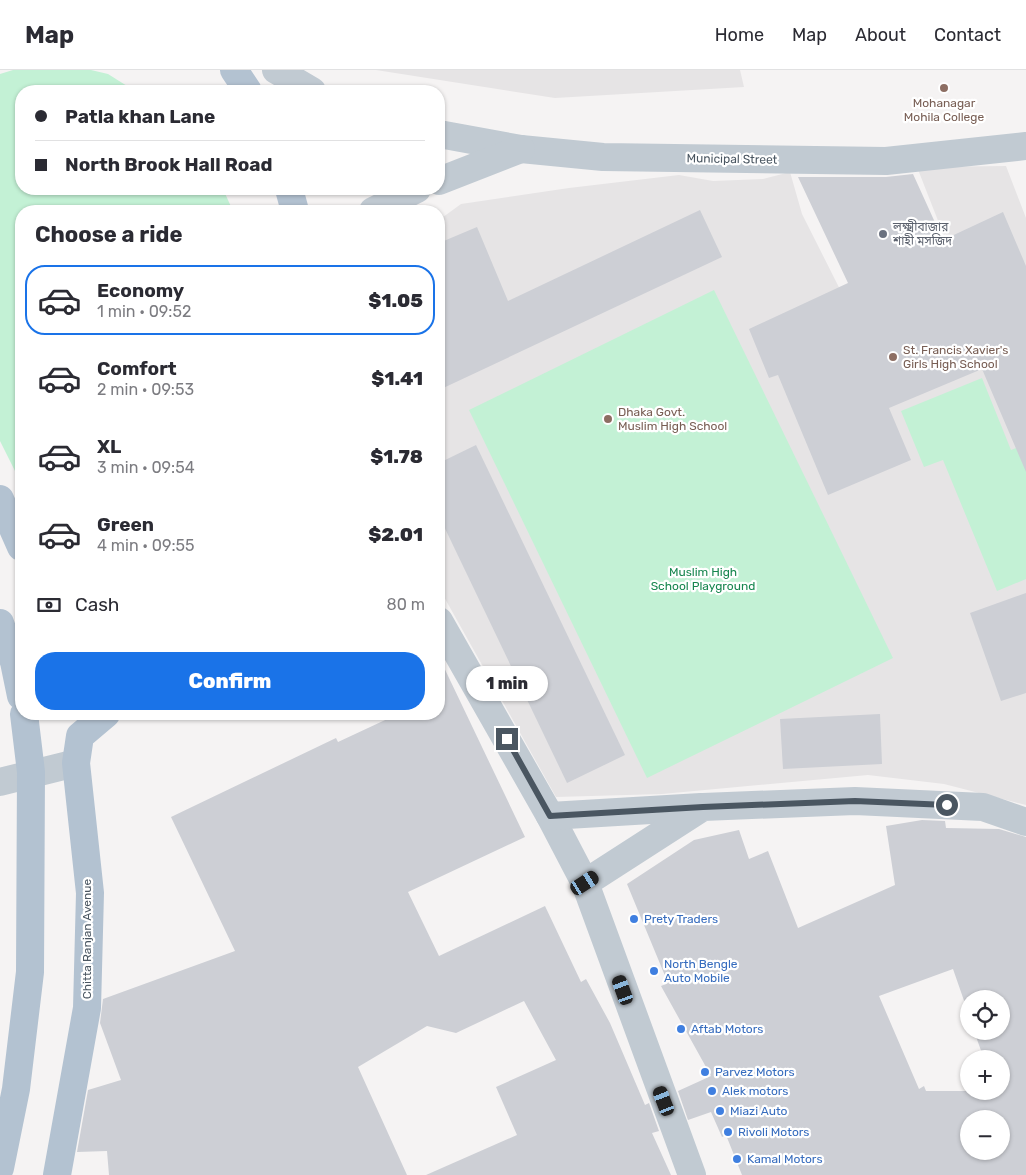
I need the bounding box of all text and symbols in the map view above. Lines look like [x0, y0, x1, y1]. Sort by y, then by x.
text: Map [25, 21, 74, 49]
text: Home [715, 24, 764, 46]
text: Map [792, 24, 827, 46]
text: About [855, 24, 906, 46]
text: Contact [934, 24, 1001, 46]
marker: Mohanagar Mohila College [938, 82, 950, 94]
place label: Mohanagar Mohila College [904, 96, 984, 124]
text: Patla khan Lane [65, 105, 215, 128]
street label: Municipal Street [686, 151, 778, 167]
text: North Brook Hall Road [65, 153, 272, 176]
place label: লক্ষ্মীবাজার শাহী মসজিদ [892, 219, 952, 248]
text: Choose a ride [35, 221, 182, 248]
marker: লক্ষ্মীবাজার শাহী মসজিদ [877, 228, 889, 240]
icon: car [37, 278, 82, 323]
text: Economy [97, 279, 184, 302]
text: $1.05 [368, 289, 423, 312]
text: 1 min · 09:52 [97, 302, 191, 321]
place label: St. Francis Xavier's Girls High School [903, 343, 1008, 371]
marker: St. Francis Xavier's Girls High School [887, 351, 899, 363]
icon: car [37, 356, 82, 401]
text: Comfort [97, 357, 177, 380]
text: $1.41 [371, 367, 423, 390]
text: 2 min · 09:53 [97, 380, 194, 399]
place label: Dhaka Govt. Muslim High School [618, 405, 727, 433]
marker: Dhaka Govt. Muslim High School [602, 413, 614, 425]
icon: car [37, 434, 82, 479]
text: XL [97, 435, 121, 458]
text: $1.78 [370, 445, 423, 468]
text: 3 min · 09:54 [97, 458, 195, 477]
icon: car [37, 512, 82, 557]
text: Green [97, 513, 154, 536]
text: $2.01 [368, 523, 423, 546]
text: 4 min · 09:55 [97, 536, 195, 555]
park label: Muslim High School Playground [651, 565, 755, 593]
icon: cash [35, 591, 63, 619]
text: Cash [75, 593, 119, 616]
text: 80 m [387, 595, 425, 614]
button: Confirm [35, 652, 425, 710]
callout: 1 min [466, 666, 548, 702]
text: 1 min [486, 674, 528, 693]
route end [496, 728, 518, 750]
route start [936, 794, 958, 816]
car [568, 869, 601, 897]
street label: Chitta Ranjan Avenue [80, 878, 94, 999]
place label: Prety Traders [644, 912, 718, 926]
marker: Prety Traders [628, 913, 640, 925]
place label: North Bengle Auto Mobile [664, 957, 738, 985]
marker: North Bengle Auto Mobile [648, 965, 660, 977]
car [610, 973, 635, 1007]
map controls [960, 990, 1010, 1160]
button: locate [960, 990, 1010, 1040]
place label: Aftab Motors [691, 1022, 763, 1036]
marker: Aftab Motors [675, 1023, 687, 1035]
button: + [960, 1050, 1010, 1100]
place label: Parvez Motors [715, 1065, 795, 1079]
marker: Parvez Motors [699, 1066, 711, 1078]
car [651, 1084, 676, 1118]
place label: Alek motors [722, 1084, 788, 1098]
marker: Alek motors [706, 1085, 718, 1097]
place label: Miazi Auto [730, 1104, 788, 1118]
marker: Miazi Auto [714, 1105, 726, 1117]
button: − [960, 1110, 1010, 1160]
place label: Rivoli Motors [738, 1125, 809, 1139]
marker: Rivoli Motors [722, 1126, 734, 1138]
place label: Kamal Motors [747, 1152, 823, 1166]
marker: Kamal Motors [731, 1153, 743, 1165]

